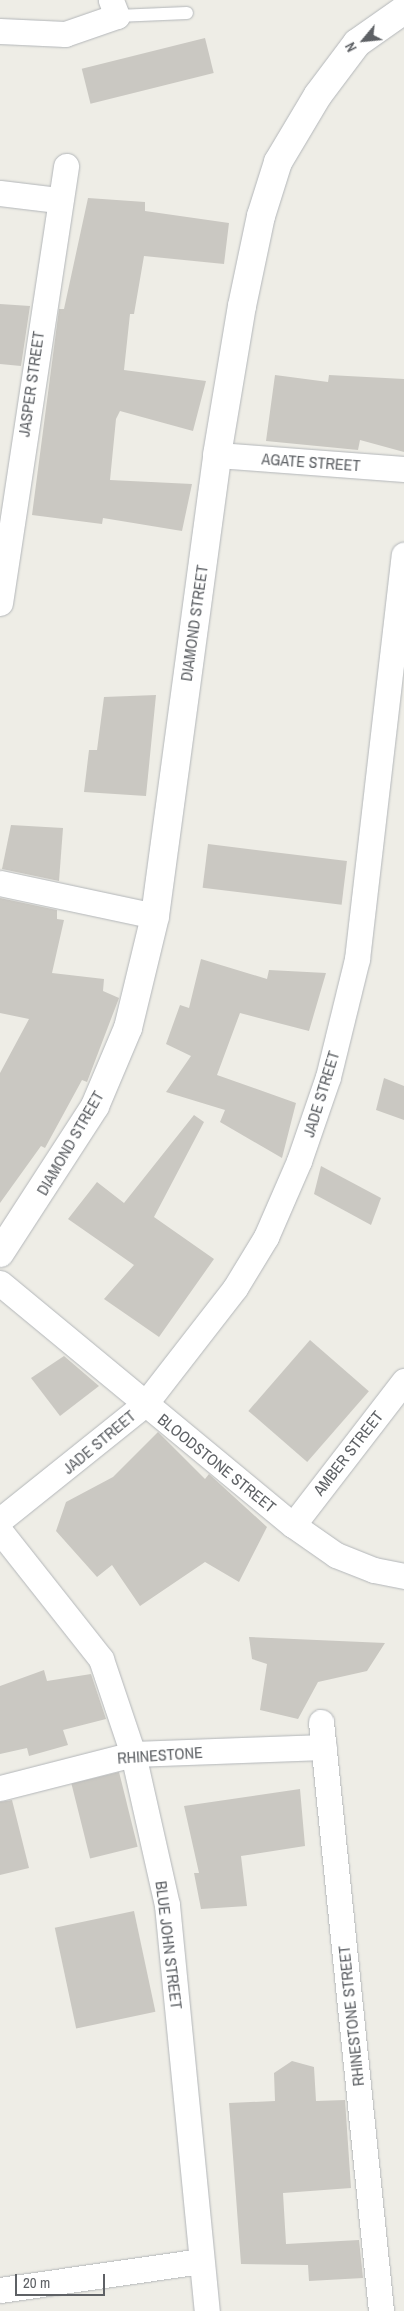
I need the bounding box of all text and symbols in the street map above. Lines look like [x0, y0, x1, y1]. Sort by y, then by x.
north arrow [339, 15, 389, 65]
text: N [341, 39, 361, 55]
street label: JASPER STREET [14, 330, 48, 438]
street label: AGATE STREET [261, 449, 361, 475]
street label: DIAMOND STREET [176, 564, 212, 682]
street label: JADE STREET [299, 1049, 343, 1139]
street label: DIAMOND STREET [32, 1087, 108, 1199]
street label: JADE STREET [59, 1406, 139, 1478]
street label: AMBER STREET [309, 1407, 387, 1499]
street label: BLOODSTONE STREET [154, 1409, 280, 1517]
street label: RHINESTONE [117, 1742, 203, 1768]
street label: BLUE JOHN STREET [152, 1880, 186, 2010]
street label: RHINESTONE STREET [334, 1945, 368, 2087]
scale bar [18, 2264, 108, 2296]
text: 20 m [23, 2272, 50, 2293]

